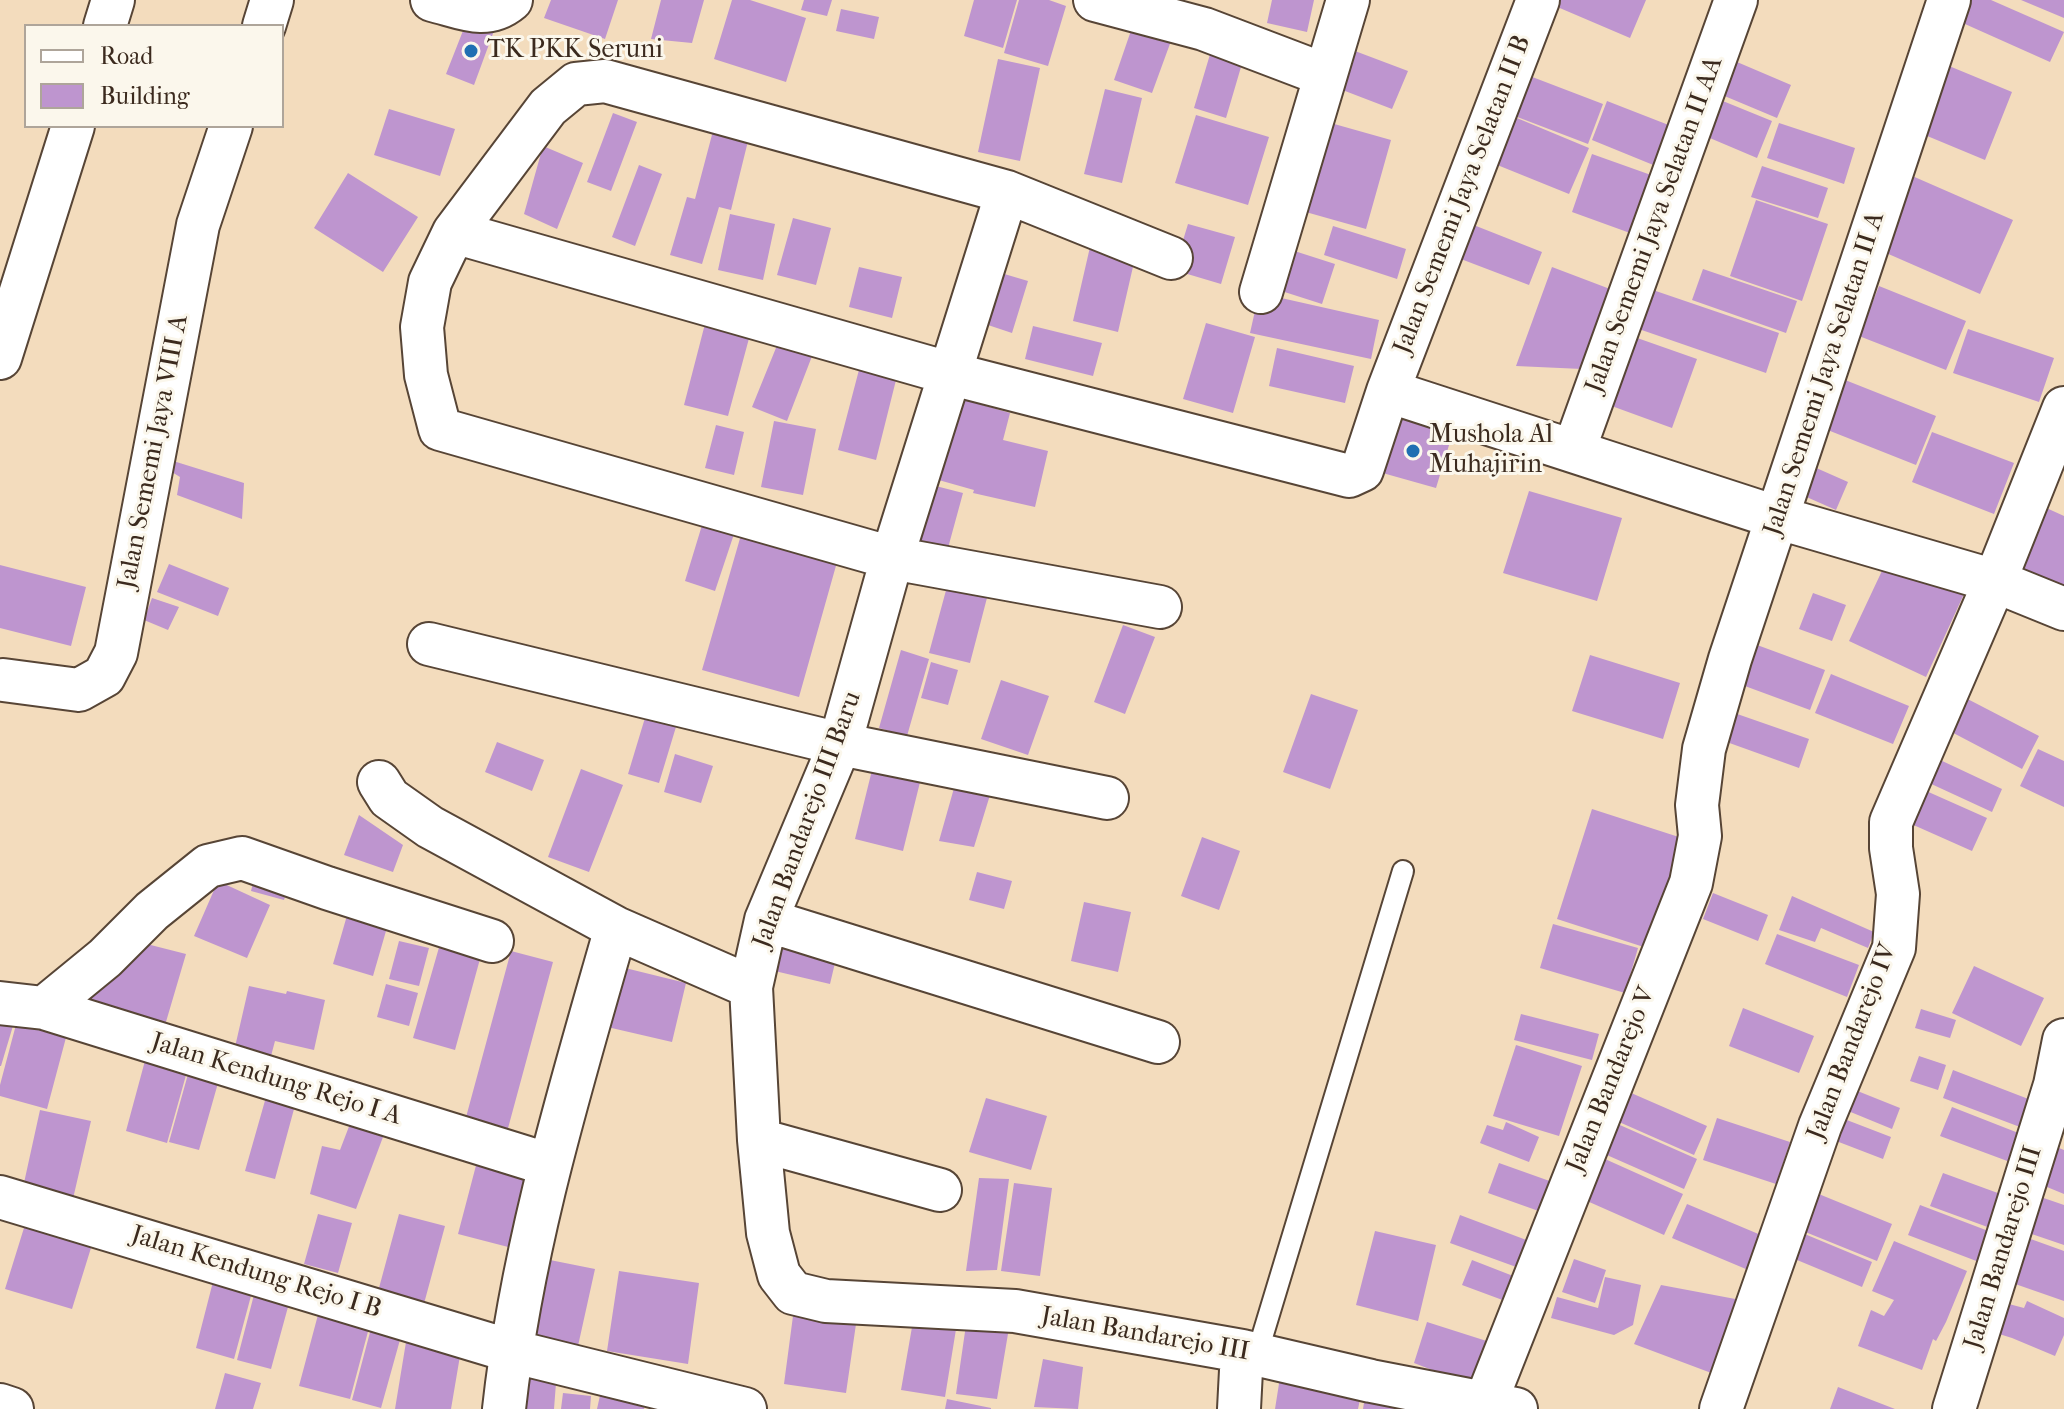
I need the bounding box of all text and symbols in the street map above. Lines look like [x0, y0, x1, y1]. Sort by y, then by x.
legend [24, 24, 284, 128]
street label: Jalan Sememi Jaya Selatan II B [1388, 31, 1538, 359]
place label: TK PKK Seruni [487, 35, 663, 67]
text: Road [100, 42, 153, 70]
marker: TK PKK Seruni [462, 42, 480, 60]
street label: Jalan Sememi Jaya Selatan II AA [1580, 53, 1730, 397]
text: Building [100, 82, 190, 110]
street label: Jalan Sememi Jaya Selatan II A [1758, 208, 1892, 540]
street label: Jalan Sememi Jaya VIII A [112, 312, 196, 592]
place label: Mushola Al Muhajirin [1429, 420, 1553, 482]
marker: Mushola Al Muhajirin [1404, 442, 1422, 460]
street label: Jalan Bandarejo III Baru [747, 687, 869, 953]
street label: Jalan Bandarejo IV [1801, 940, 1905, 1144]
street label: Jalan Bandarejo V [1561, 983, 1663, 1177]
street label: Jalan Kendung Rejo I A [147, 1027, 405, 1133]
street label: Jalan Bandarejo III [1958, 1143, 2050, 1353]
street label: Jalan Kendung Rejo I B [127, 1220, 385, 1326]
street label: Jalan Bandarejo III [1039, 1301, 1251, 1369]

